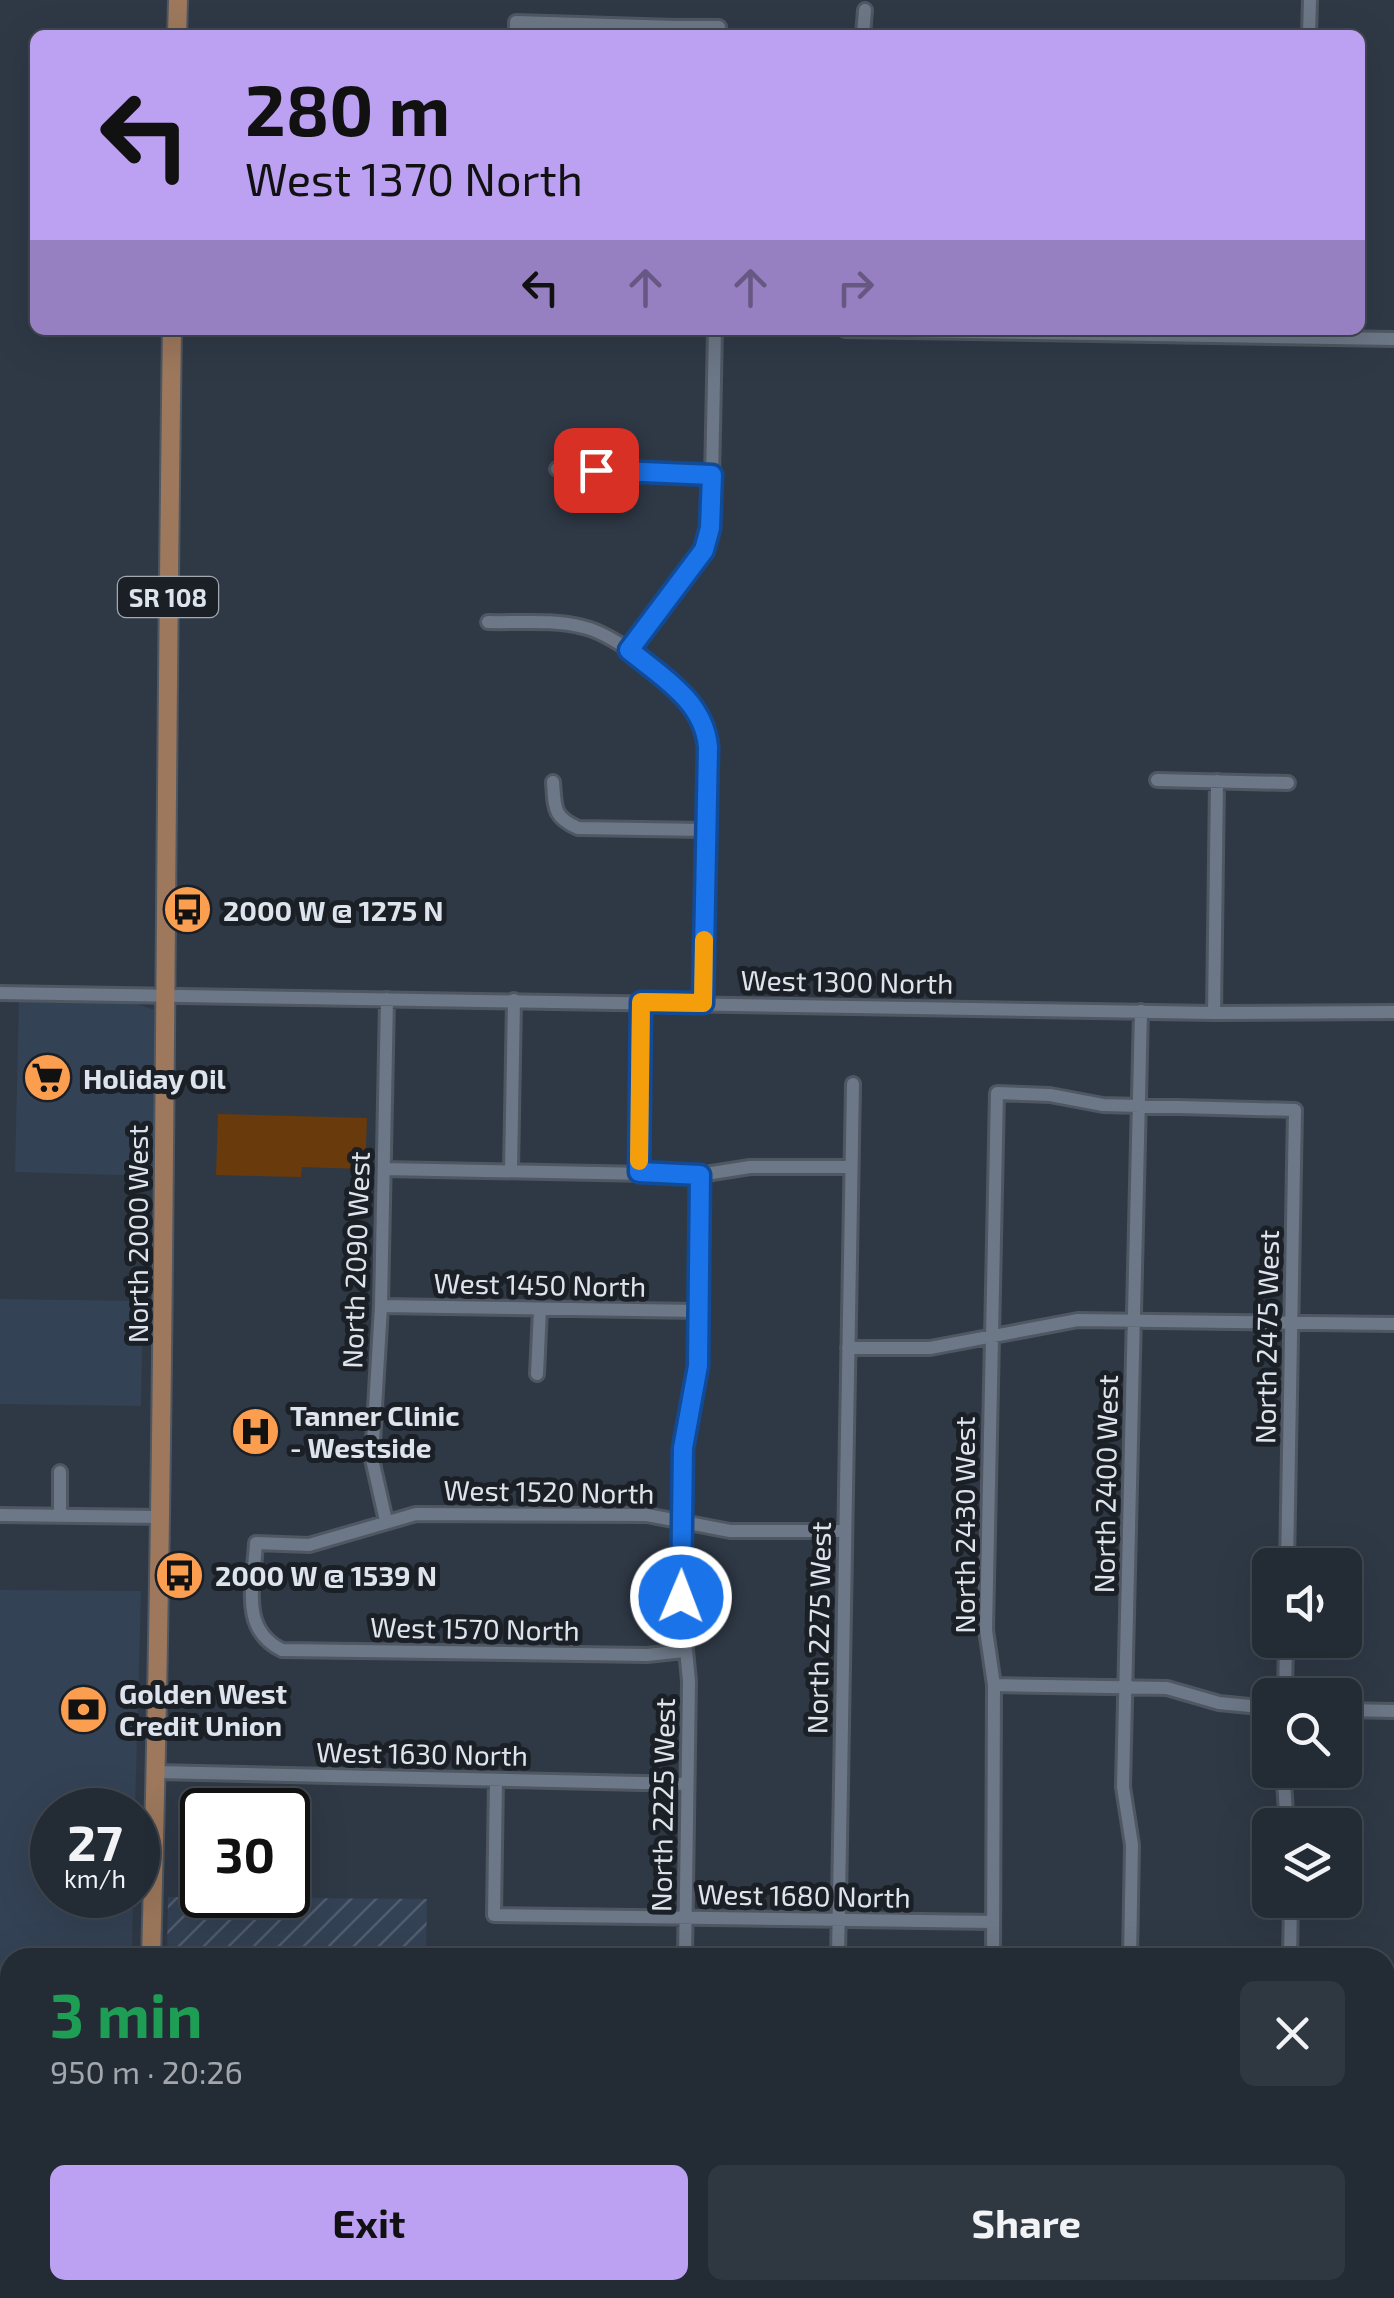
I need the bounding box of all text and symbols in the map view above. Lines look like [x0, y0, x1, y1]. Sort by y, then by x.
text: 280 m [245, 66, 450, 150]
icon: left [80, 70, 210, 200]
text: West 1370 North [245, 151, 583, 205]
icon: left [513, 260, 568, 315]
icon: ahead [618, 260, 673, 315]
icon: ahead [723, 260, 778, 315]
icon: right [828, 260, 883, 315]
pin [554, 428, 639, 513]
icon: arrive [569, 443, 624, 498]
road number: SR 108 [118, 577, 218, 617]
bus stop icon: 2000 W @ 1275 N [162, 884, 214, 936]
place label: 2000 W @ 1275 N [223, 893, 444, 927]
street label: West 1300 North [740, 962, 954, 1000]
supermarket icon: Holiday Oil [22, 1052, 74, 1104]
place label: Holiday Oil [83, 1061, 227, 1095]
street label: North 2000 West [120, 1125, 154, 1343]
street label: North 2090 West [334, 1151, 376, 1369]
street label: North 2475 West [1247, 1230, 1285, 1444]
street label: West 1450 North [433, 1265, 647, 1303]
street label: North 2400 West [1086, 1374, 1124, 1594]
place label: Tanner Clinic - Westside [290, 1398, 459, 1464]
hospital icon: Tanner Clinic - Westside [229, 1405, 281, 1457]
street label: North 2430 West [947, 1416, 981, 1634]
street label: West 1520 North [443, 1472, 655, 1510]
street label: North 2275 West [799, 1521, 837, 1735]
position arrow [629, 1545, 733, 1649]
map controls [1252, 1548, 1362, 1918]
button: sound [1252, 1548, 1362, 1658]
bus stop icon: 2000 W @ 1539 N [154, 1549, 206, 1601]
place label: 2000 W @ 1539 N [215, 1558, 437, 1592]
street label: West 1570 North [370, 1609, 580, 1647]
place label: Golden West Credit Union [119, 1676, 287, 1742]
button: search [1252, 1678, 1362, 1788]
bank icon: Golden West Credit Union [58, 1683, 110, 1735]
street label: North 2225 West [643, 1698, 681, 1912]
street label: West 1630 North [316, 1734, 528, 1772]
speed limit sign: 30 [180, 1788, 310, 1918]
button: layers [1252, 1808, 1362, 1918]
text: 27 [67, 1811, 123, 1871]
text: km/h [64, 1863, 126, 1893]
street label: West 1680 North [697, 1876, 911, 1914]
text: 3 min [50, 1978, 202, 2050]
button: close [1240, 1981, 1345, 2086]
text: 950 m · 20:26 [50, 2052, 243, 2090]
button: Exit [50, 2165, 688, 2280]
button: Share [708, 2165, 1345, 2280]

